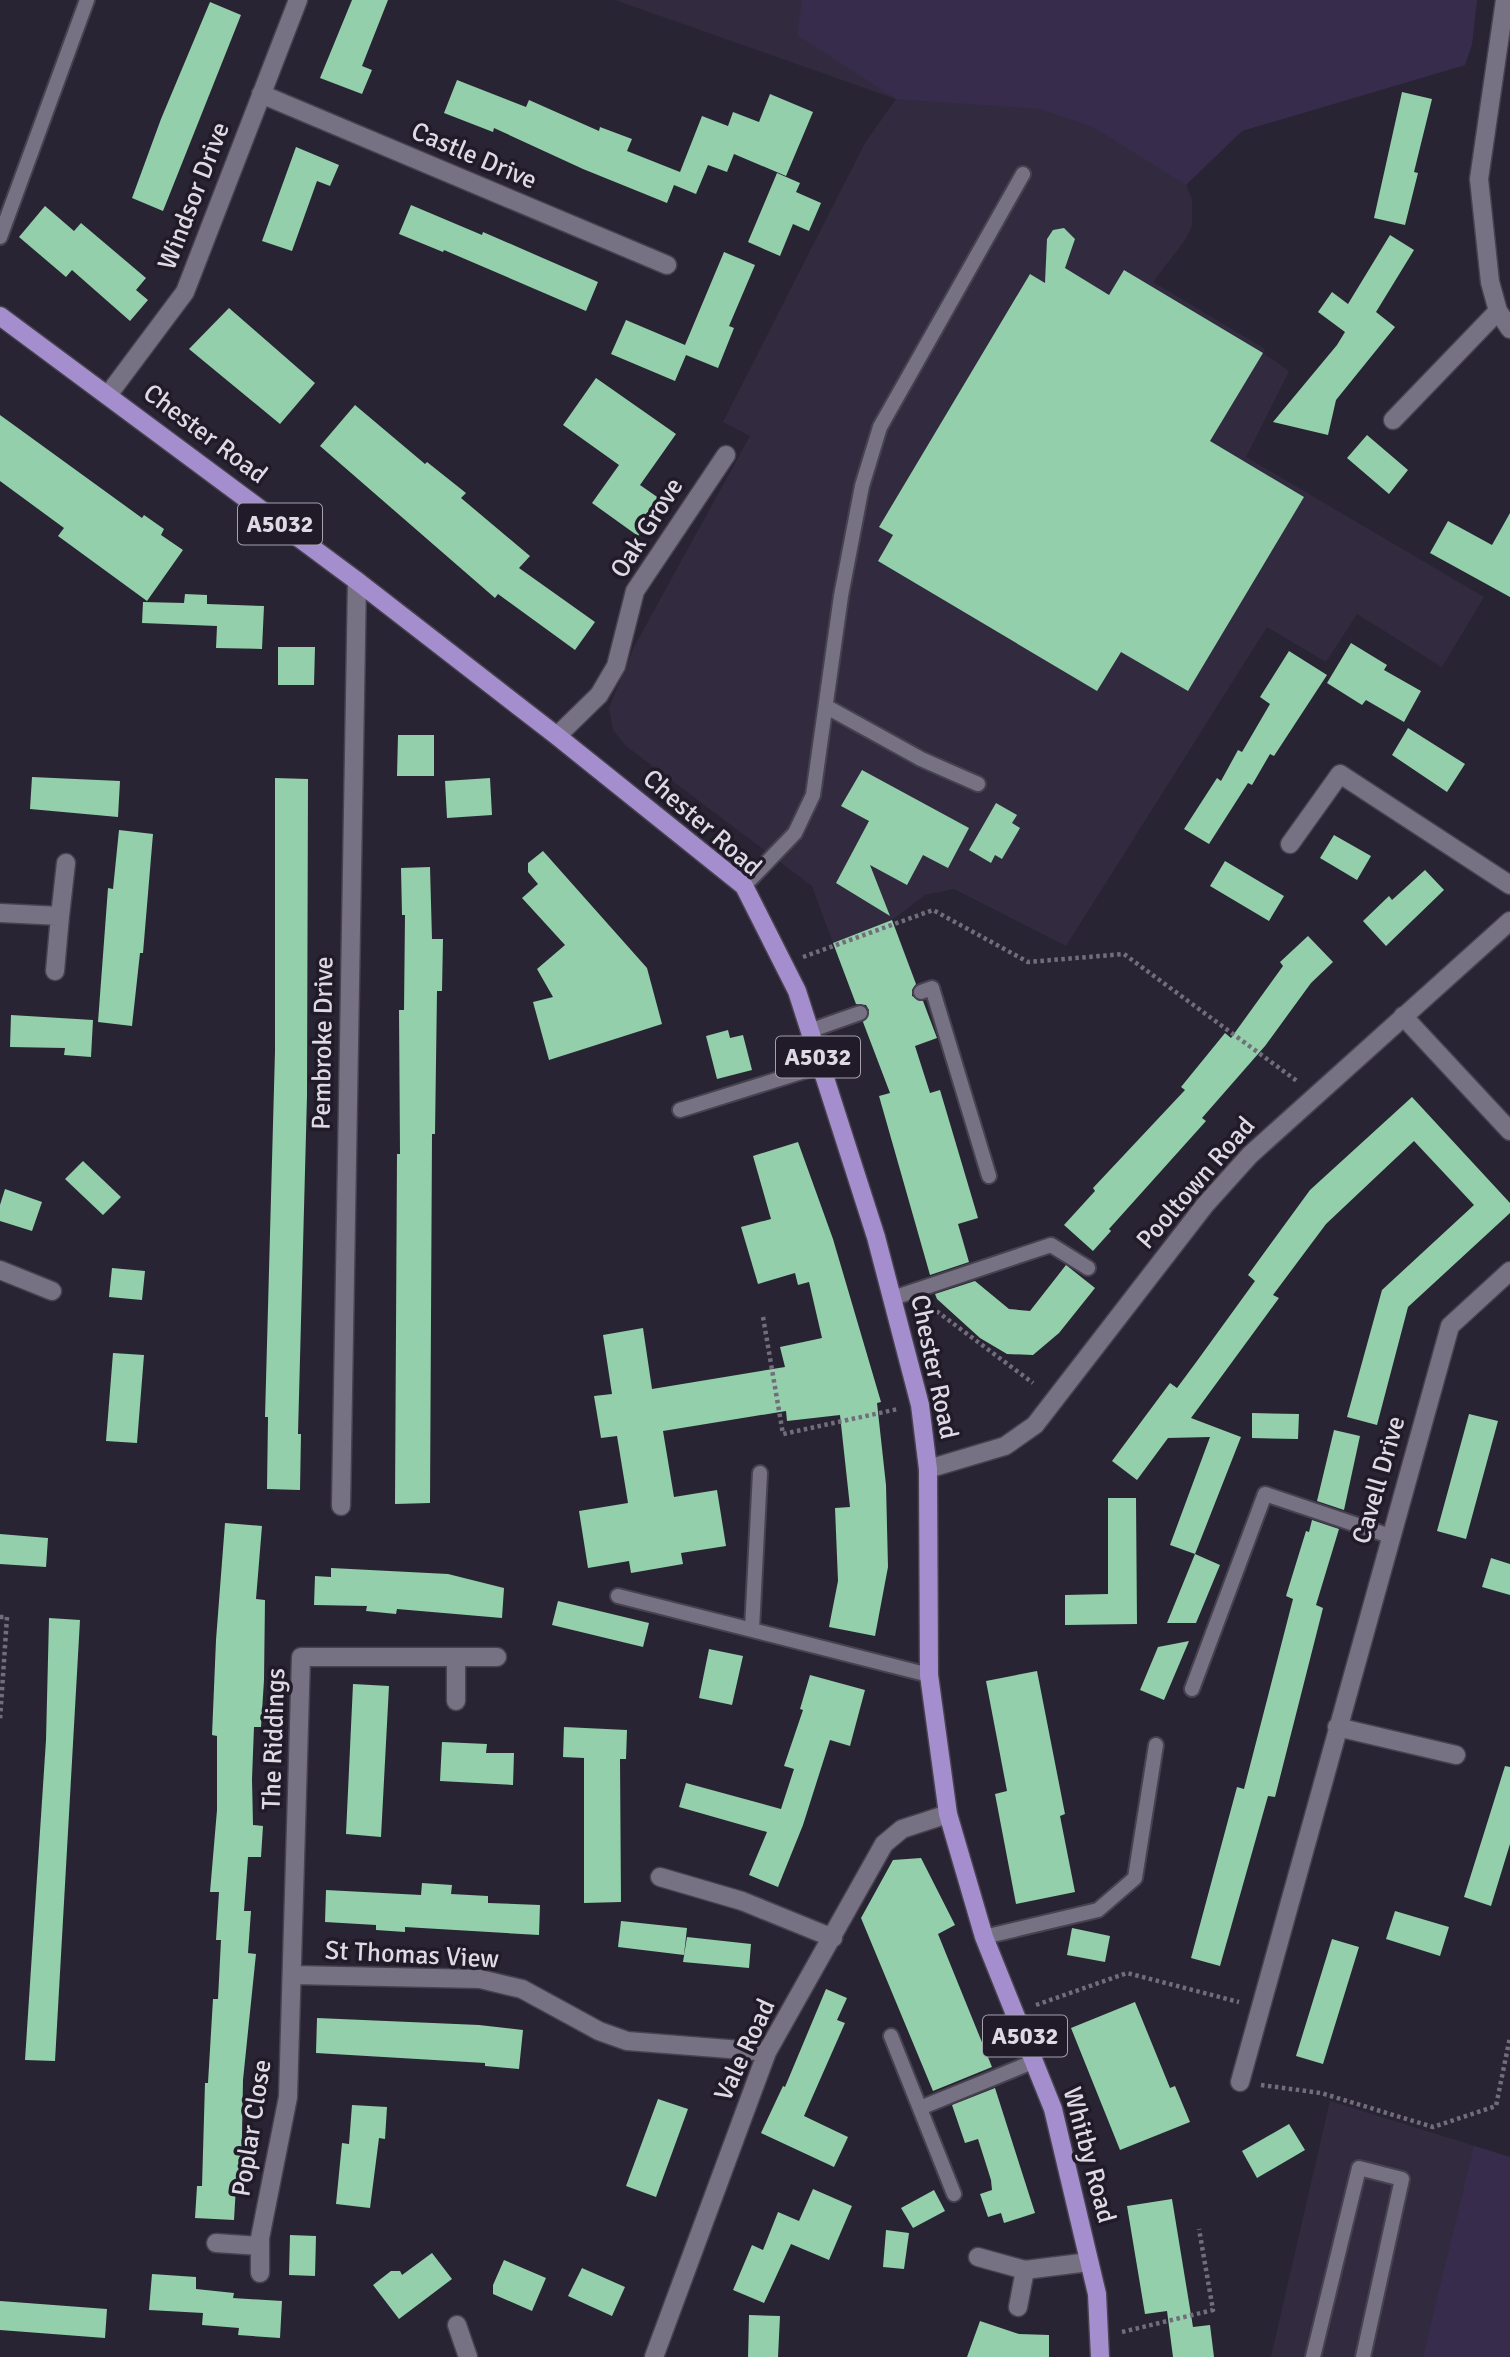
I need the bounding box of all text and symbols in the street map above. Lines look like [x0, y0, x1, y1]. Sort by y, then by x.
street label: Castle Drive [406, 115, 542, 197]
street label: Windsor Drive [151, 118, 237, 274]
street label: Chester Road [137, 377, 273, 491]
street label: Oak Grove [604, 472, 690, 584]
road number: A5032 [238, 504, 322, 544]
street label: Chester Road [636, 763, 768, 883]
street label: Pembroke Drive [305, 956, 341, 1130]
road number: A5032 [776, 1036, 860, 1078]
street label: Pooltown Road [1130, 1110, 1262, 1256]
street label: Chester Road [903, 1292, 965, 1442]
street label: Cavell Drive [1345, 1412, 1413, 1548]
street label: The Riddings [256, 1667, 292, 1811]
street label: St Thomas View [324, 1934, 500, 1976]
street label: Vale Road [707, 1994, 783, 2106]
road number: A5032 [983, 2015, 1067, 2056]
street label: Poplar Close [225, 2057, 279, 2199]
street label: Whitby Road [1055, 2083, 1123, 2227]

